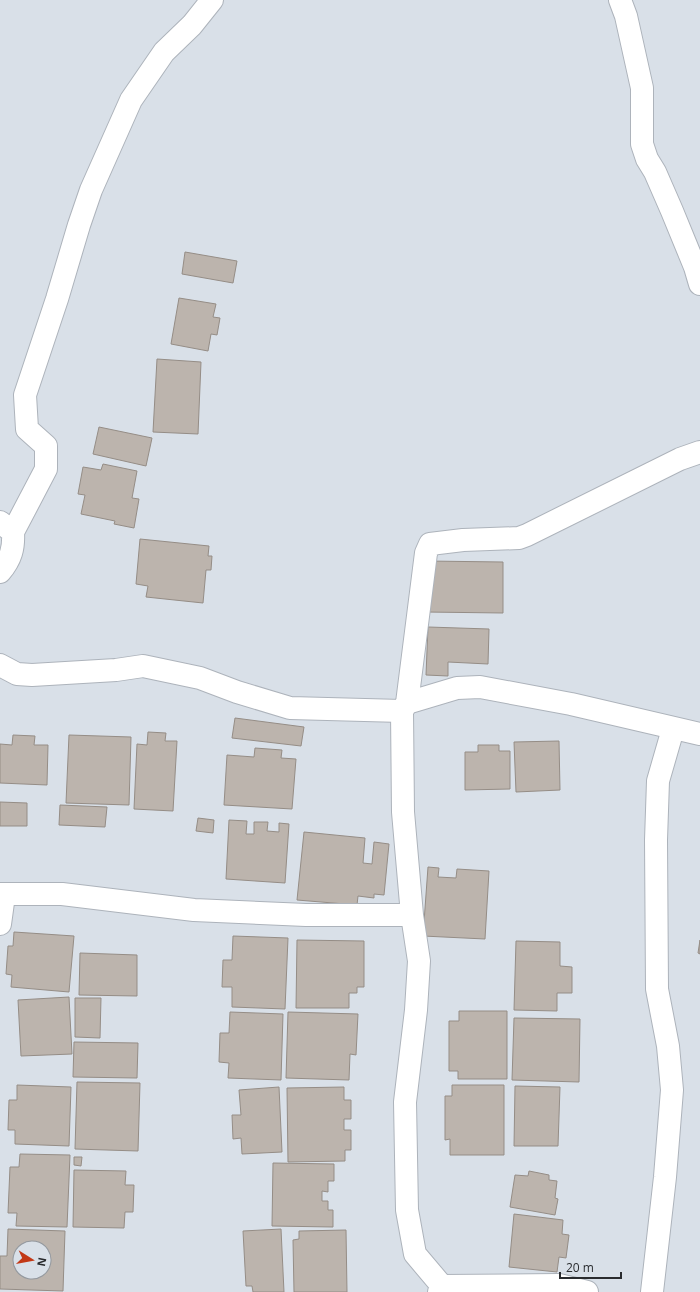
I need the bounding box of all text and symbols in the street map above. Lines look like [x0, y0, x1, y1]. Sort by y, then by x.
north arrow [12, 1240, 52, 1280]
scale bar [560, 1254, 621, 1280]
text: N [34, 1256, 51, 1268]
text: 20 m [566, 1259, 594, 1276]

